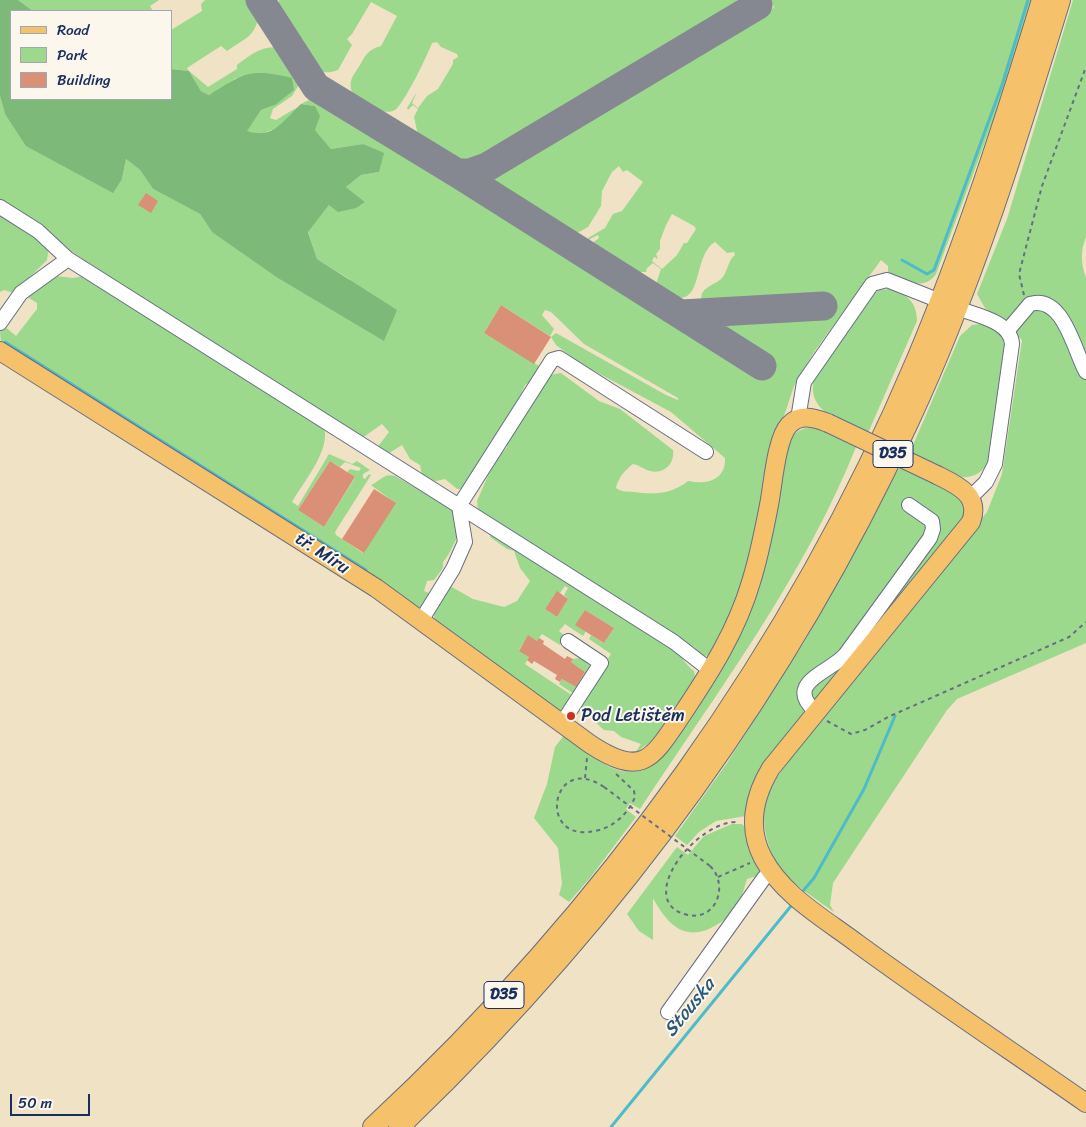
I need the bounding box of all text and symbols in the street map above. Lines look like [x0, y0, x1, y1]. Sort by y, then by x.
legend [10, 10, 172, 100]
text: Road [57, 17, 89, 43]
text: Park [57, 42, 88, 68]
text: Building [57, 67, 111, 93]
road number: D35 [873, 440, 913, 468]
street label: tř. Míru [291, 528, 353, 580]
place label: Pod Letištěm [581, 705, 685, 727]
marker: Pod Letištěm [565, 710, 577, 722]
water label: Stouska [660, 974, 720, 1042]
road number: D35 [484, 982, 524, 1008]
scale bar [12, 1084, 92, 1116]
text: 50 m [18, 1090, 52, 1116]

